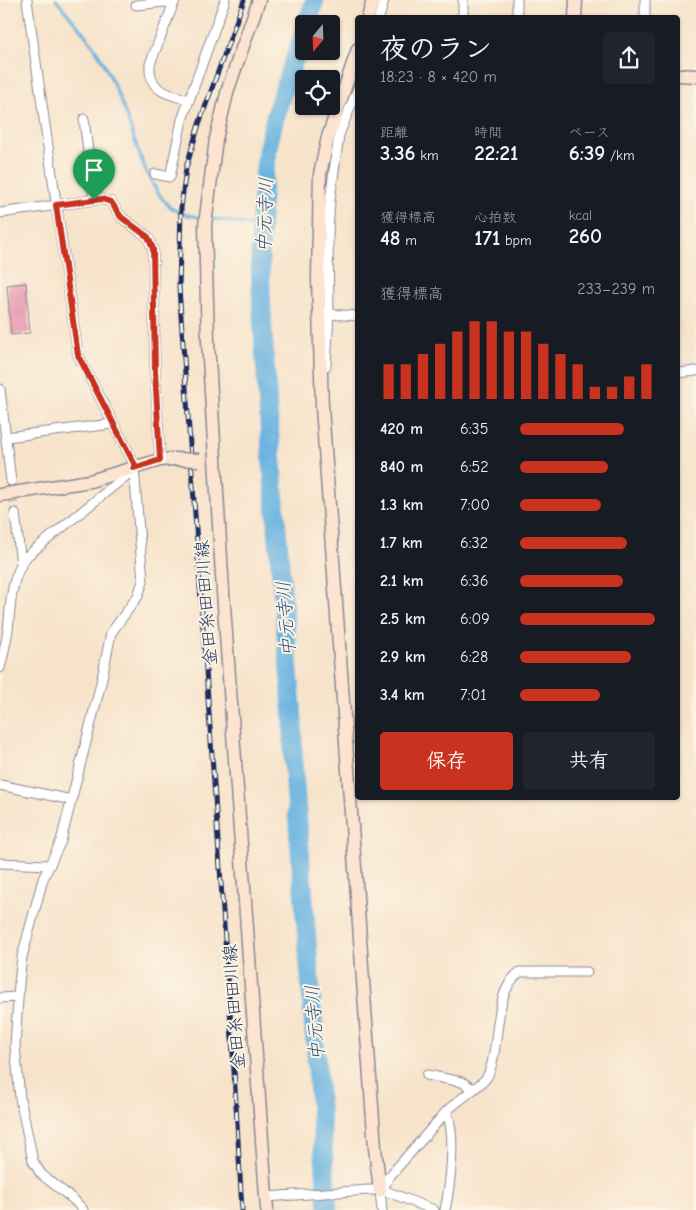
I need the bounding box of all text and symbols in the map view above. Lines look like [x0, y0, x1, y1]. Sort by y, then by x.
north arrow [295, 15, 340, 60]
map controls [295, 15, 340, 115]
button: share [603, 32, 655, 84]
text: 夜のラン [380, 33, 492, 65]
text: 18:23 · 8 × 420 m [380, 68, 497, 86]
button: locate [295, 70, 340, 115]
text: 距離 [380, 124, 408, 141]
text: 時間 [474, 124, 502, 141]
text: ペース [569, 124, 610, 141]
text: 3.36 [380, 141, 416, 165]
text: 22:21 [474, 141, 518, 165]
text: 6:39 [569, 141, 605, 165]
text: km [416, 147, 439, 164]
text: /km [605, 147, 634, 164]
pin [73, 149, 115, 200]
icon: arrive [80, 156, 108, 184]
water label: 中元寺川 [253, 177, 277, 253]
text: kcal [569, 207, 592, 224]
text: 獲得標高 [380, 209, 436, 226]
text: 心拍数 [474, 209, 516, 226]
text: 260 [569, 224, 602, 248]
text: 48 [380, 226, 401, 250]
text: 171 [474, 226, 500, 250]
text: m [401, 232, 417, 249]
text: bpm [500, 232, 531, 249]
text: 233–239 m [577, 280, 655, 298]
text: 獲得標高 [380, 285, 444, 303]
text: 420 m [380, 420, 423, 438]
text: 6:35 [460, 420, 488, 438]
text: 840 m [380, 458, 423, 476]
text: 6:52 [460, 458, 489, 476]
text: 1.3 km [380, 496, 423, 514]
text: 7:00 [460, 496, 490, 514]
text: 1.7 km [380, 534, 423, 552]
text: 6:32 [460, 534, 488, 552]
street label: 金田糸田田川線 [192, 539, 221, 667]
text: 2.1 km [380, 572, 423, 590]
text: 6:36 [460, 572, 488, 590]
water label: 中元寺川 [272, 580, 300, 658]
text: 2.5 km [380, 610, 426, 628]
text: 6:09 [460, 610, 490, 628]
text: 2.9 km [380, 648, 425, 666]
text: 6:28 [460, 648, 488, 666]
text: 3.4 km [380, 686, 425, 704]
text: 7:01 [460, 686, 487, 704]
button: 保存 [380, 732, 513, 790]
button: 共有 [523, 732, 655, 790]
street label: 金田糸田田川線 [220, 943, 249, 1071]
water label: 中元寺川 [301, 984, 329, 1062]

